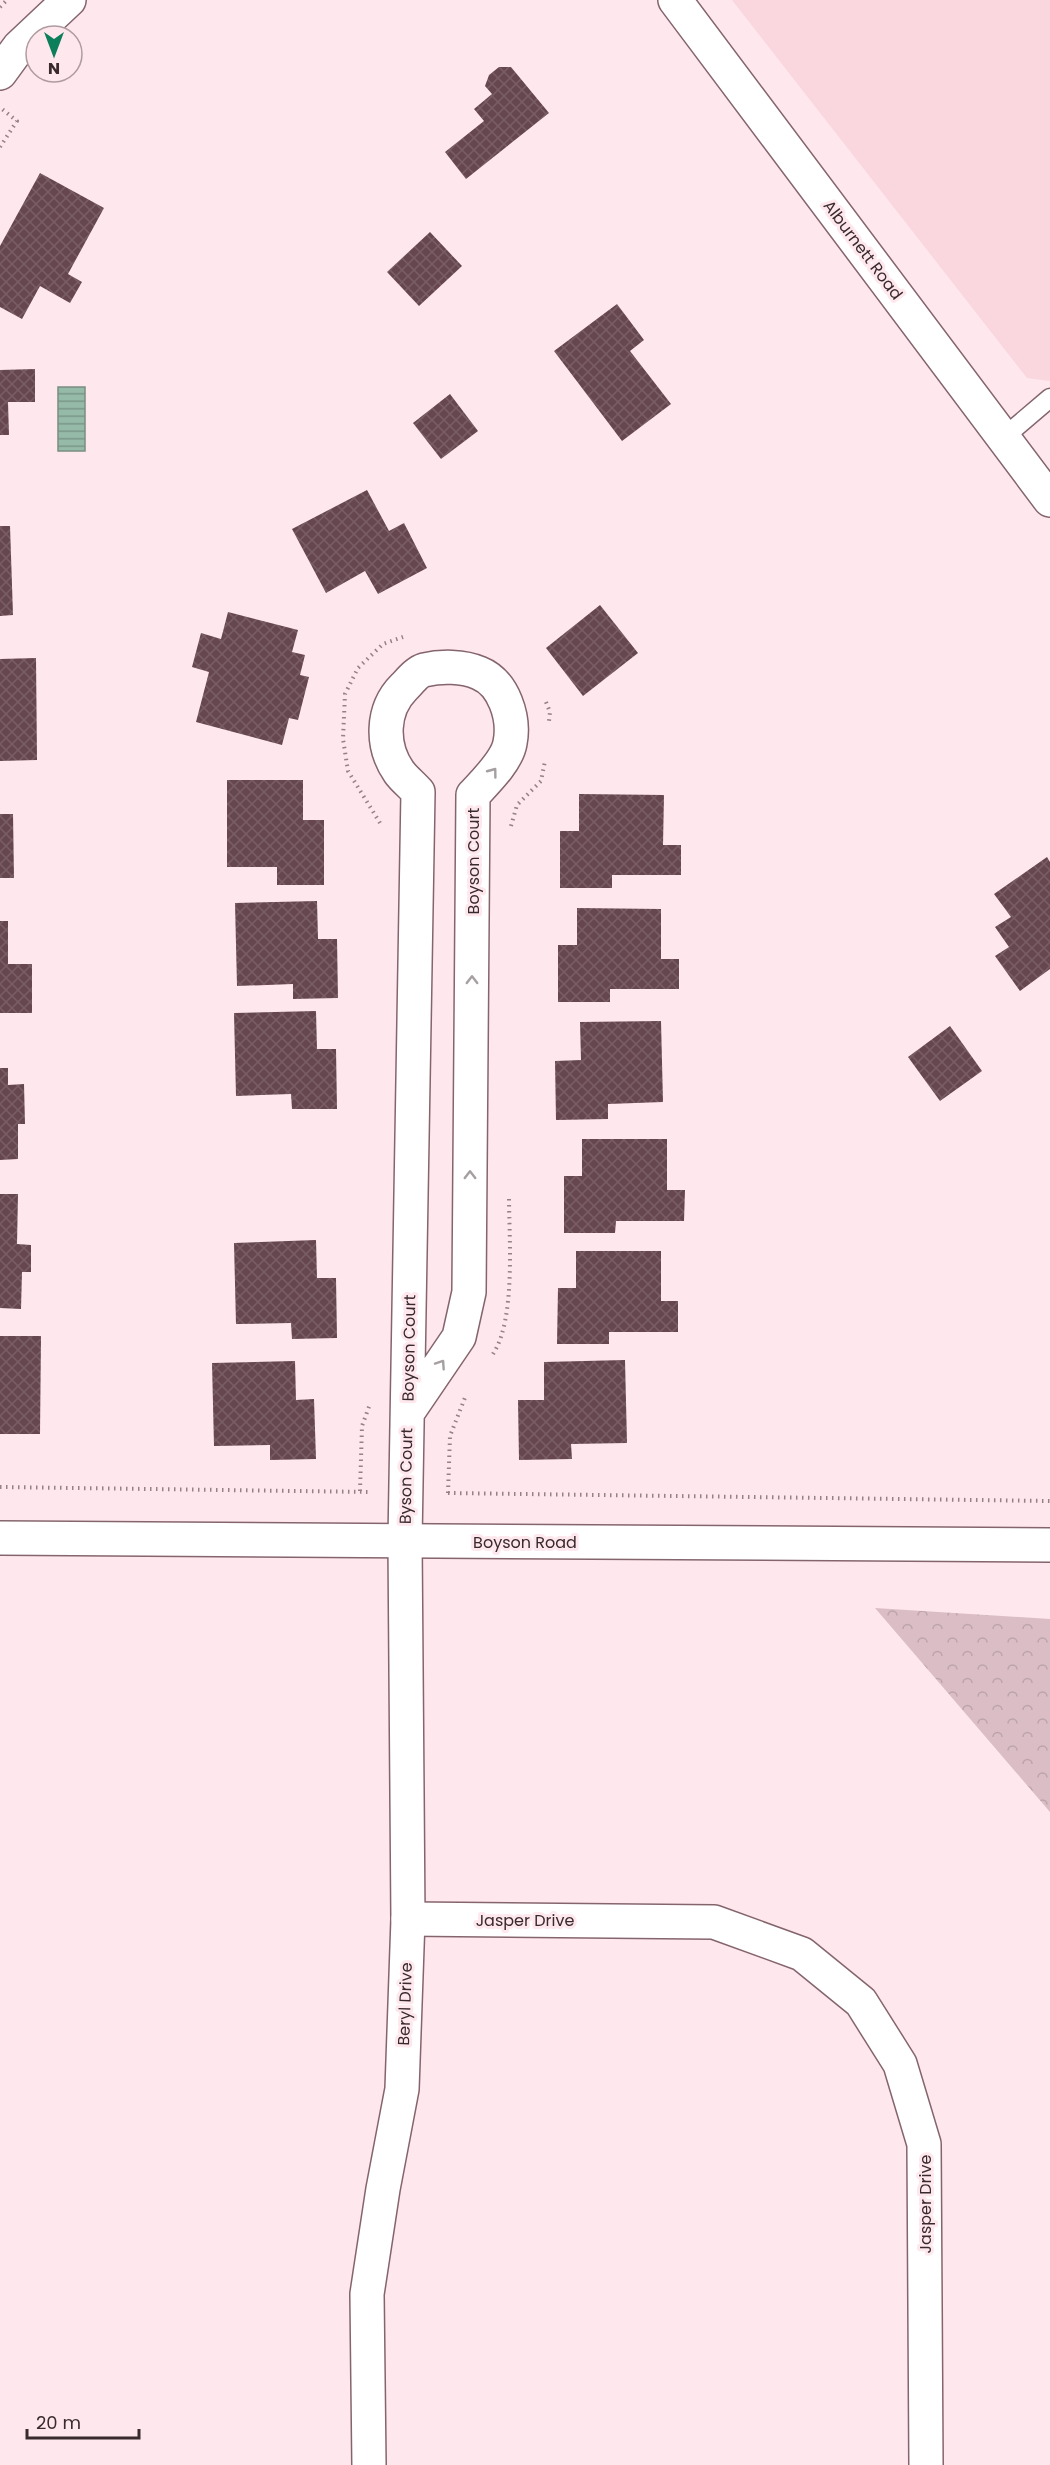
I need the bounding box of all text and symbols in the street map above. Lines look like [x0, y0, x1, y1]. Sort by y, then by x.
north arrow [24, 24, 84, 84]
text: N [48, 57, 60, 80]
street label: Alburnett Road [818, 195, 908, 305]
one-way arrow [486, 768, 497, 779]
street label: Boyson Court [462, 807, 485, 914]
one-way arrow [466, 976, 478, 985]
one-way arrow [464, 1171, 476, 1180]
street label: Boyson Court [397, 1294, 421, 1402]
one-way arrow [434, 1359, 445, 1370]
street label: Byson Court [394, 1427, 418, 1524]
street label: Boyson Road [473, 1531, 577, 1554]
street label: Jasper Drive [476, 1909, 574, 1932]
street label: Beryl Drive [392, 1962, 418, 2046]
street label: Jasper Drive [914, 2155, 937, 2253]
scale bar [27, 2402, 140, 2440]
text: 20 m [36, 2410, 81, 2435]

